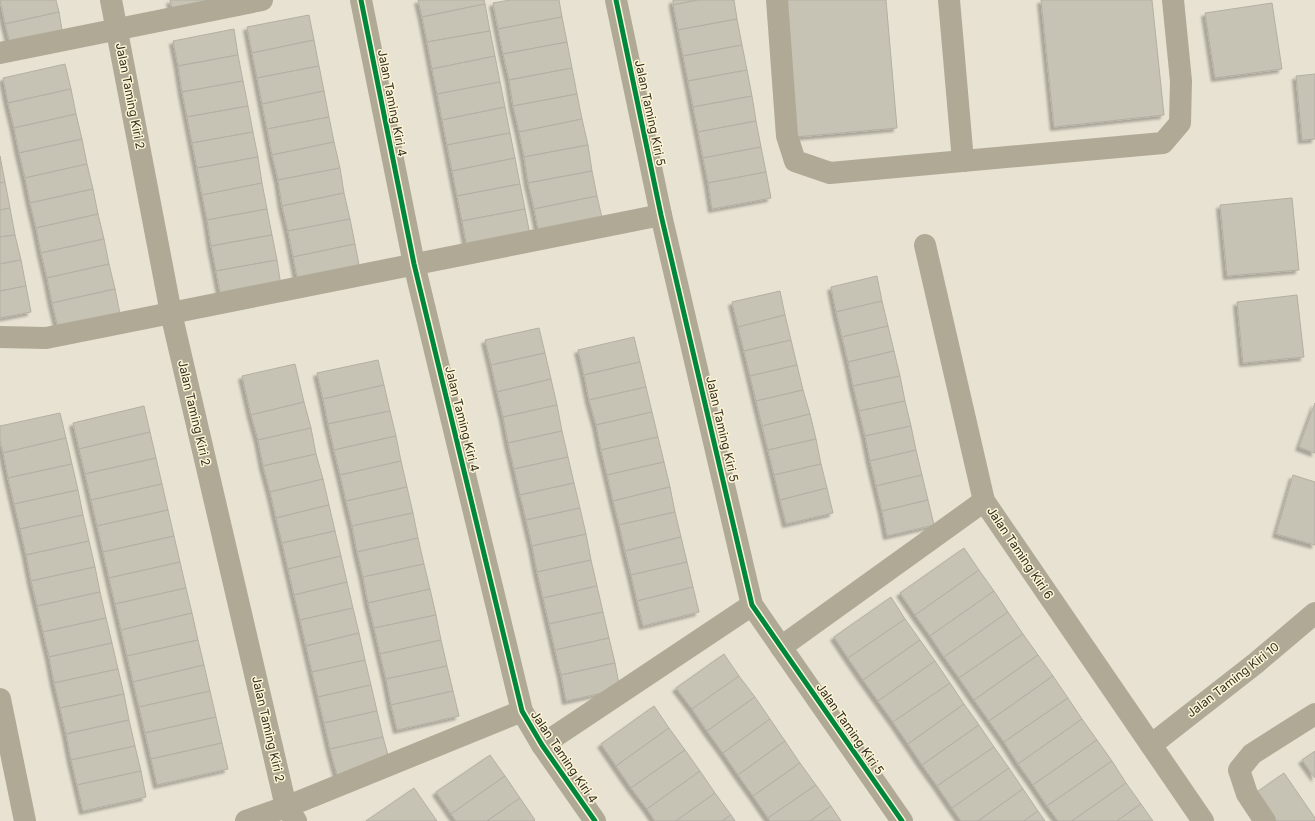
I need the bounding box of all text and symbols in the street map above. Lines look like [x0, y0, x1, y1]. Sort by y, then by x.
street label: Jalan Taming Kiri 2 [113, 41, 148, 150]
street label: Jalan Taming Kiri 4 [375, 48, 410, 158]
street label: Jalan Taming Kiri 5 [632, 59, 669, 167]
street label: Jalan Taming Kiri 2 [175, 359, 214, 467]
street label: Jalan Taming Kiri 4 [442, 364, 483, 474]
street label: Jalan Taming Kiri 5 [703, 375, 742, 483]
street label: Jalan Taming Kiri 6 [984, 504, 1057, 602]
street label: Jalan Taming Kiri 10 [1183, 639, 1282, 720]
street label: Jalan Taming Kiri 2 [249, 675, 288, 783]
street label: Jalan Taming Kiri 5 [813, 680, 888, 777]
street label: Jalan Taming Kiri 4 [528, 708, 601, 806]

